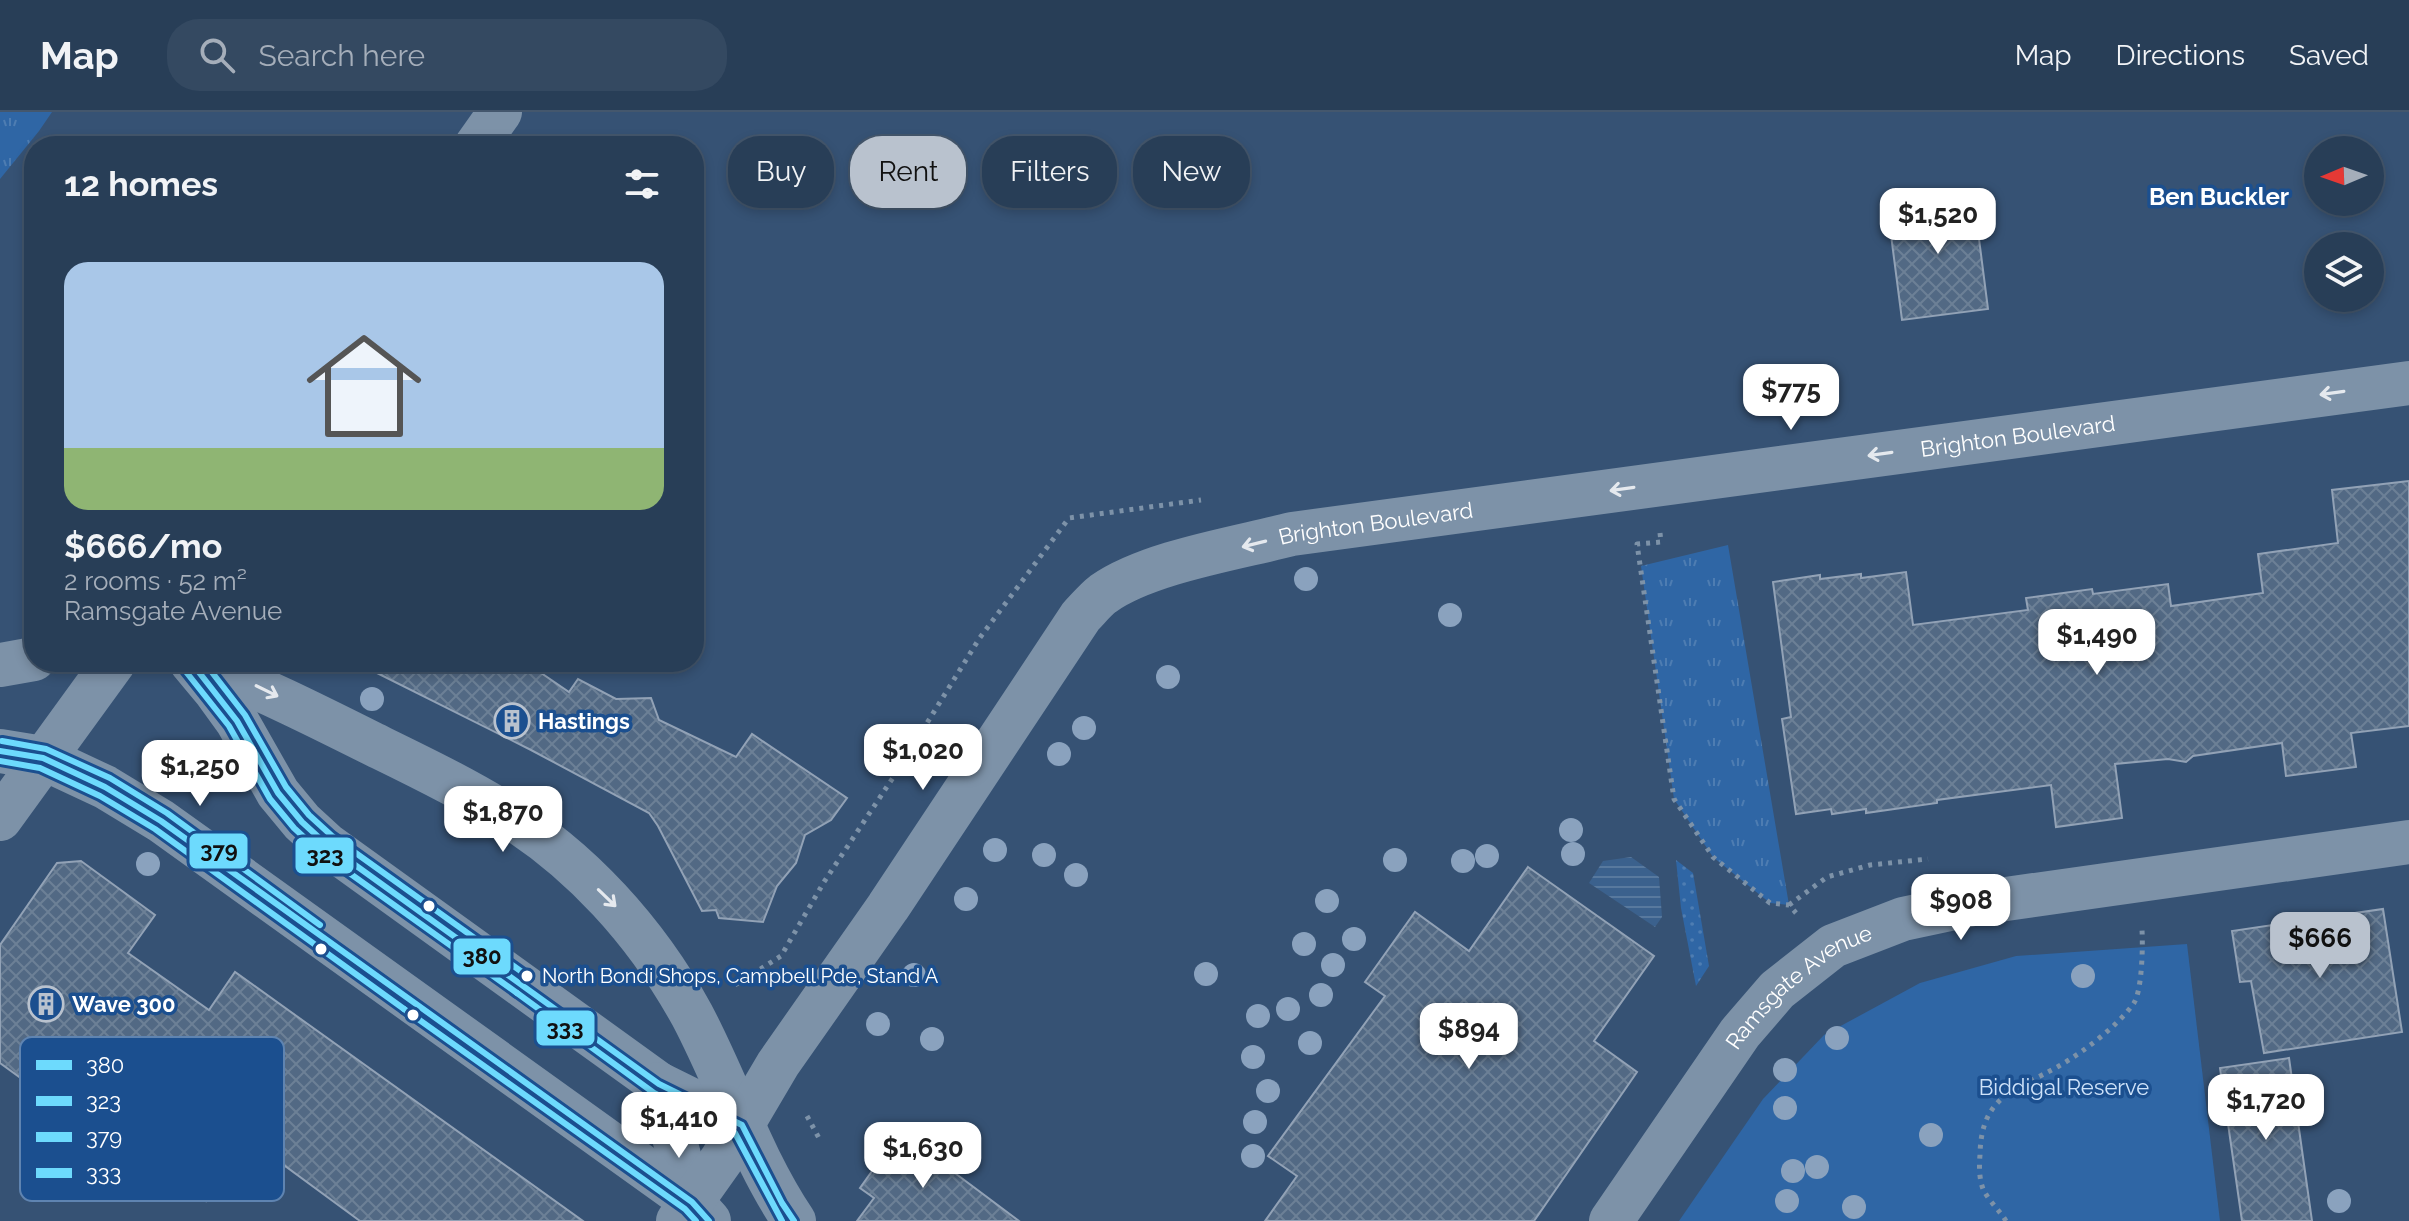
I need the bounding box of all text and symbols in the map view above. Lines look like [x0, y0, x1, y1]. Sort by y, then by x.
search box [167, 19, 727, 91]
text: Map [40, 33, 119, 78]
icon: search [195, 33, 239, 77]
text: Search here [259, 38, 425, 73]
text: Map [2015, 39, 2072, 72]
text: Directions [2116, 39, 2245, 72]
text: Saved [2289, 39, 2369, 72]
chip: Buy [728, 136, 834, 208]
chip: Rent [850, 136, 966, 208]
chip: Filters [982, 136, 1117, 208]
chip: New [1133, 136, 1250, 208]
north arrow [2304, 136, 2384, 216]
map controls [2304, 136, 2384, 312]
icon: filters [620, 162, 664, 206]
text: 12 homes [64, 164, 218, 204]
district label: Ben Buckler [2149, 182, 2289, 211]
pin: $1,520 [1873, 188, 2003, 256]
text: $1,520 [1898, 199, 1978, 229]
button: layers [2304, 232, 2384, 312]
icon: home [292, 314, 436, 458]
pin: $775 [1744, 364, 1838, 432]
text: $775 [1761, 375, 1821, 405]
one-way arrow [2320, 386, 2345, 401]
street label: Brighton Boulevard [1919, 410, 2117, 462]
one-way arrow [1868, 447, 1893, 462]
one-way arrow [1610, 482, 1635, 497]
street label: Brighton Boulevard [1276, 497, 1475, 550]
text: $666/mo [64, 526, 222, 566]
one-way arrow [1242, 537, 1268, 552]
text: 2 rooms · 52 m² [64, 566, 247, 596]
text: Ramsgate Avenue [64, 596, 282, 626]
pin: $1,490 [2032, 609, 2162, 677]
text: $1,490 [2056, 620, 2138, 650]
one-way arrow [255, 684, 279, 700]
building icon: Hastings [493, 702, 531, 740]
place label: Hastings [538, 708, 630, 734]
pin: $1,020 [858, 724, 988, 792]
text: $1,020 [882, 735, 964, 765]
pin: $1,250 [135, 740, 265, 808]
text: $1,250 [160, 751, 240, 781]
pin: $1,870 [438, 786, 568, 854]
text: $1,870 [462, 797, 544, 827]
line badge: 379 [188, 832, 249, 870]
line badge: 323 [294, 836, 355, 875]
text: 379 [200, 837, 238, 863]
text: 323 [307, 842, 343, 868]
pin: $908 [1914, 874, 2008, 942]
text: $908 [1929, 885, 1993, 915]
one-way arrow [597, 888, 616, 907]
unlabelled marker [421, 898, 437, 914]
pin: $666 [2273, 912, 2367, 980]
street label: Ramsgate Avenue [1720, 919, 1876, 1054]
text: $666 [2288, 923, 2352, 953]
line badge: 380 [452, 937, 512, 976]
unlabelled marker [313, 941, 329, 957]
text: 380 [462, 943, 502, 969]
place label: North Bondi Shops, Campbell Pde, Stand A [542, 964, 939, 988]
marker: North Bondi Shops, Campbell Pde, Stand A [519, 968, 535, 984]
building icon: Wave 300 [27, 985, 65, 1023]
place label: Wave 300 [72, 991, 176, 1017]
pin: $894 [1422, 1003, 1516, 1071]
unlabelled marker [405, 1007, 421, 1023]
line badge: 333 [535, 1009, 596, 1047]
text: $894 [1438, 1014, 1500, 1044]
text: 333 [547, 1015, 583, 1041]
legend [20, 1037, 284, 1201]
text: 380 [86, 1052, 124, 1078]
park label: Biddigal Reserve [1979, 1074, 2149, 1100]
pin: $1,720 [2201, 1074, 2331, 1142]
text: $1,720 [2226, 1085, 2306, 1115]
text: 323 [86, 1088, 121, 1114]
pin: $1,410 [614, 1092, 744, 1160]
text: $1,410 [639, 1103, 719, 1133]
pin: $1,630 [858, 1122, 988, 1190]
text: 379 [86, 1124, 122, 1150]
text: $1,630 [882, 1133, 964, 1163]
text: 333 [86, 1160, 121, 1186]

